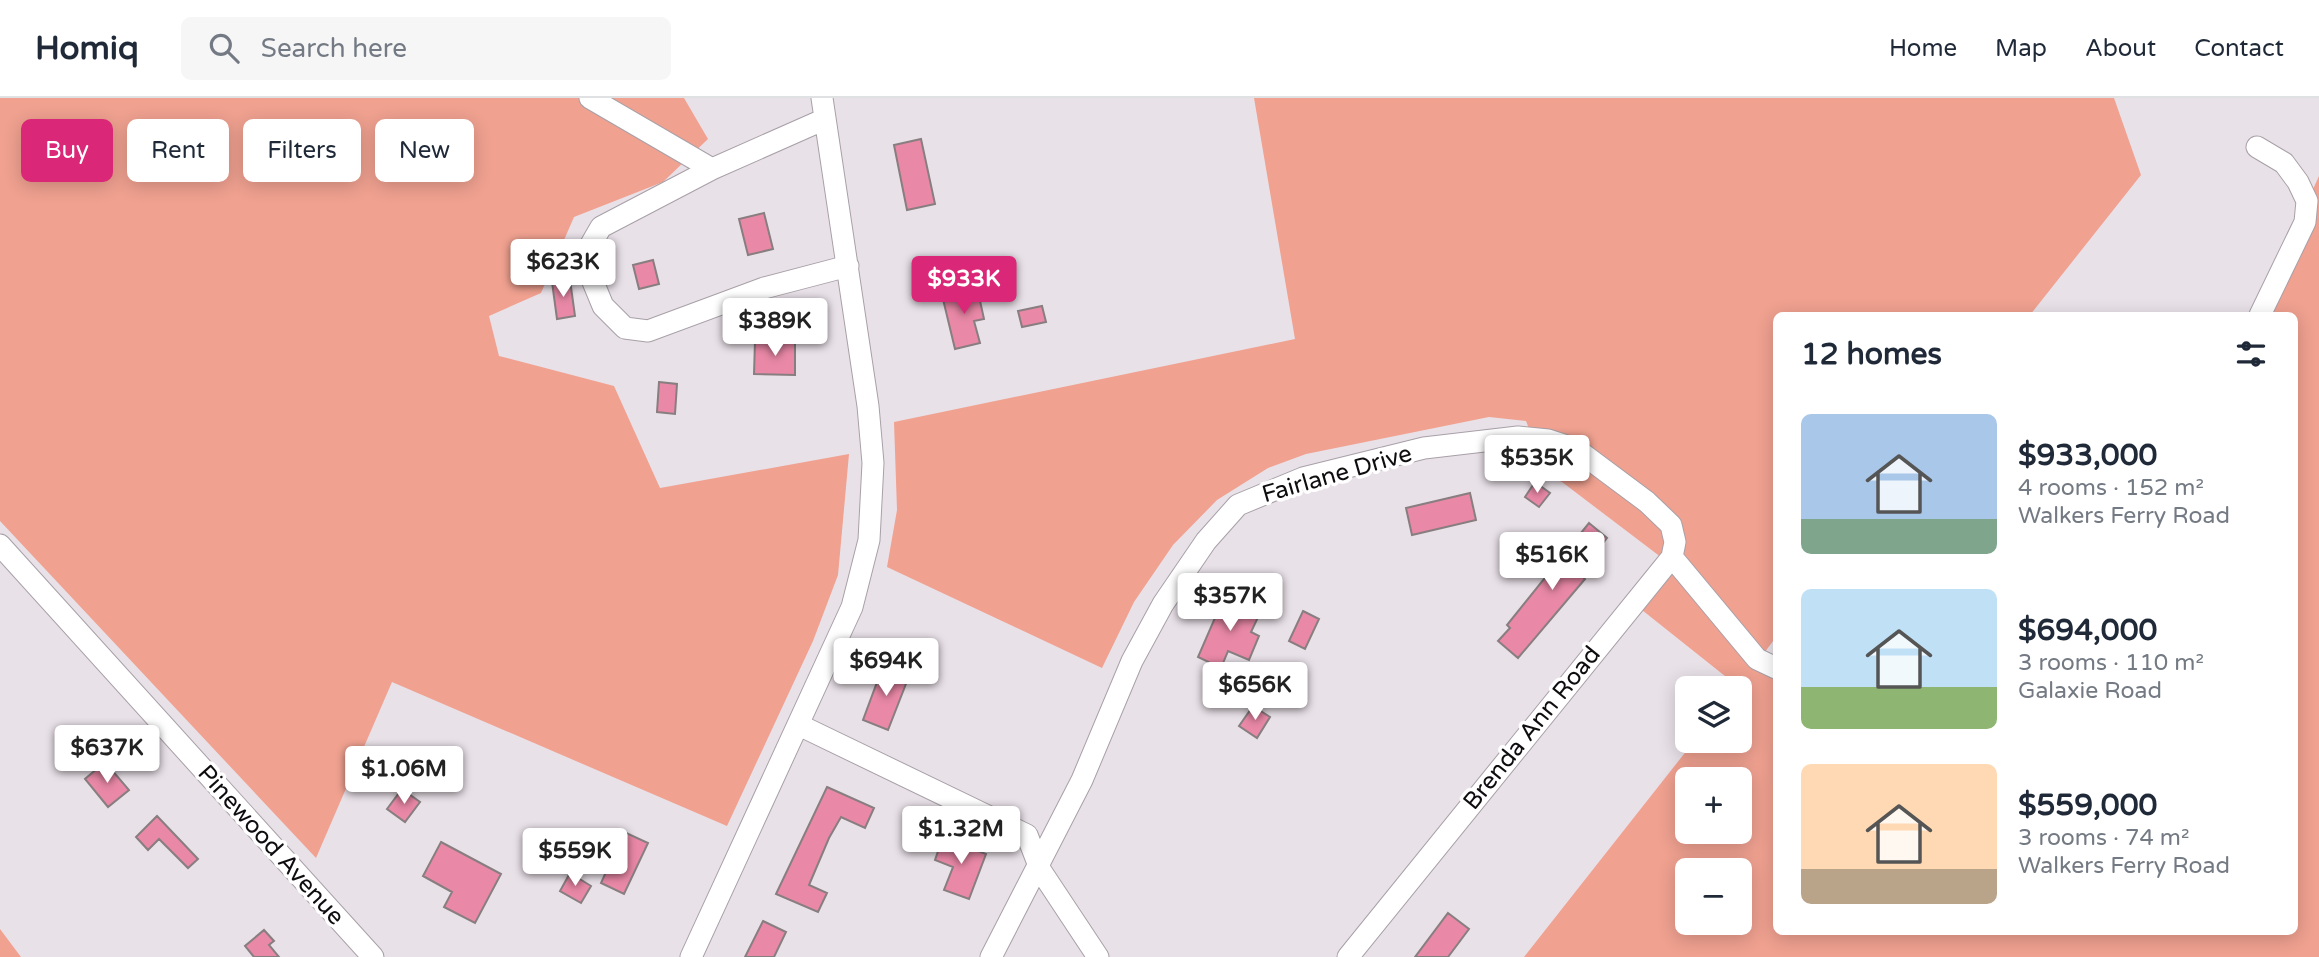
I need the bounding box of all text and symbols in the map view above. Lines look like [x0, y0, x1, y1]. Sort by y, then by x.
search box [181, 17, 671, 80]
text: Homiq [35, 29, 139, 68]
icon: search [205, 29, 243, 67]
text: Search here [261, 33, 407, 64]
text: Home [1889, 34, 1957, 63]
text: Map [1995, 34, 2047, 63]
text: About [2085, 34, 2156, 63]
text: Contact [2194, 34, 2284, 63]
chip: Buy [21, 119, 113, 182]
chip: Rent [127, 119, 229, 182]
chip: Filters [243, 119, 361, 182]
chip: New [375, 119, 474, 182]
pin: $623K [514, 240, 612, 299]
text: $623K [527, 248, 599, 276]
pin: $933K [915, 256, 1013, 316]
text: $933K [928, 265, 1000, 293]
pin: $389K [726, 299, 824, 358]
text: $389K [739, 307, 811, 335]
icon: filters [2232, 335, 2270, 373]
text: 12 homes [1801, 336, 1942, 373]
pin: $535K [1488, 436, 1586, 495]
text: $933,000 [2018, 437, 2157, 474]
street label: Fairlane Drive [1259, 439, 1415, 509]
icon: home [1857, 442, 1941, 526]
text: $535K [1501, 444, 1573, 472]
text: 4 rooms · 152 m² [2018, 474, 2204, 502]
text: Walkers Ferry Road [2018, 502, 2230, 530]
pin: $516K [1503, 532, 1601, 592]
text: $516K [1516, 541, 1588, 569]
pin: $357K [1181, 574, 1279, 633]
text: $357K [1194, 582, 1266, 610]
text: $694,000 [2018, 612, 2157, 649]
icon: home [1857, 617, 1941, 701]
pin: $694K [837, 638, 935, 698]
street label: Brenda Ann Road [1457, 640, 1607, 816]
text: $694K [850, 647, 922, 675]
text: 3 rooms · 110 m² [2018, 649, 2204, 677]
pin: $656K [1206, 662, 1304, 722]
text: $656K [1219, 671, 1291, 699]
map controls [1675, 676, 1752, 935]
button: layers [1675, 676, 1752, 753]
text: Galaxie Road [2018, 677, 2162, 705]
pin: $637K [58, 726, 156, 785]
text: $637K [71, 734, 143, 762]
pin: $1.06M [347, 746, 461, 806]
text: $1.06M [361, 755, 447, 783]
street label: Pinewood Avenue [192, 759, 350, 931]
button: + [1675, 767, 1752, 844]
text: $559,000 [2018, 787, 2157, 824]
icon: home [1857, 792, 1941, 876]
pin: $1.32M [904, 806, 1018, 866]
text: $1.32M [918, 815, 1004, 843]
text: 3 rooms · 74 m² [2018, 824, 2189, 852]
pin: $559K [526, 828, 624, 888]
text: $559K [539, 837, 611, 865]
text: Walkers Ferry Road [2018, 852, 2230, 880]
button: − [1675, 858, 1752, 935]

